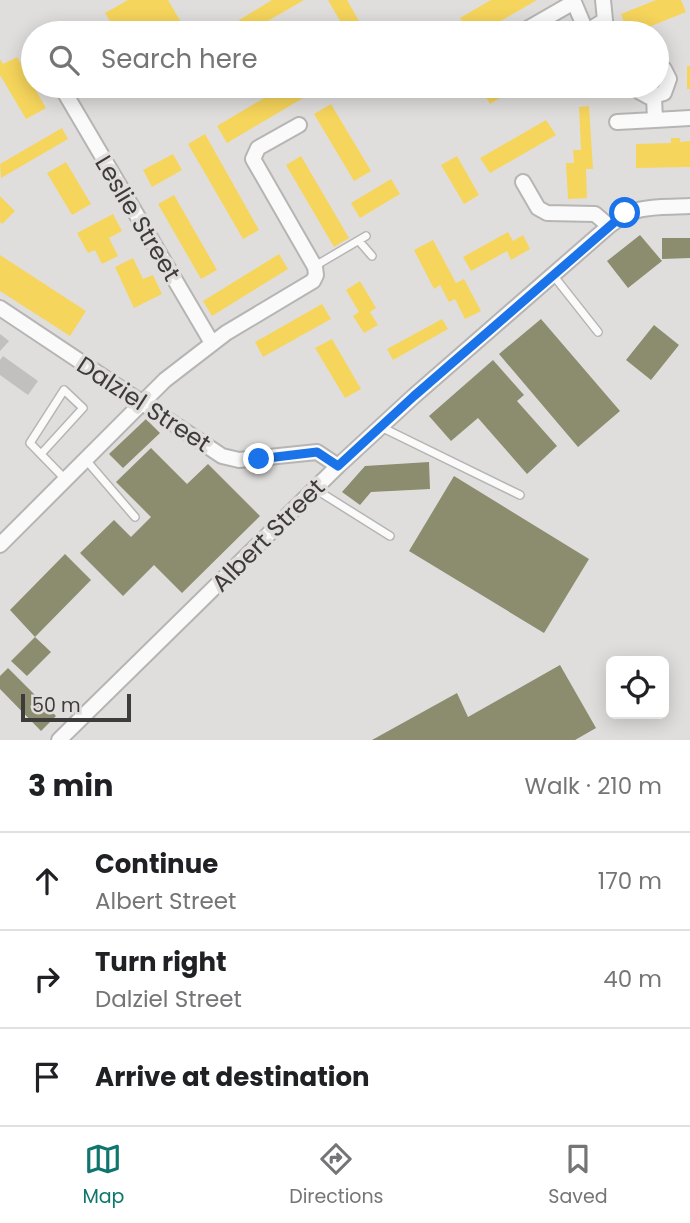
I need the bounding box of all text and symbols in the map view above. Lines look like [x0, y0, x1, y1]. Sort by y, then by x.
search box [21, 21, 669, 98]
icon: search [45, 41, 83, 79]
text: Search here [101, 41, 258, 77]
street label: Leslie Street [88, 149, 188, 287]
route start [609, 197, 640, 228]
street label: Dalziel Street [71, 348, 217, 460]
route end [243, 443, 274, 474]
street label: Albert Street [204, 471, 332, 599]
map controls [606, 656, 669, 719]
button: locate [606, 656, 669, 719]
scale bar [21, 691, 131, 723]
text: 50 m [32, 692, 81, 719]
text: 3 min [28, 764, 113, 807]
text: Walk · 210 m [524, 770, 662, 802]
text: Continue [95, 846, 218, 882]
icon: ahead [28, 862, 66, 900]
text: 170 m [598, 865, 662, 897]
text: Albert Street [95, 885, 236, 917]
text: Turn right [95, 944, 227, 980]
icon: right [28, 960, 66, 998]
text: 40 m [603, 963, 662, 995]
text: Dalziel Street [95, 983, 242, 1015]
icon: arrive [28, 1058, 66, 1096]
text: Arrive at destination [95, 1059, 370, 1095]
tab: Map [82, 1140, 124, 1211]
tab: Directions [289, 1140, 384, 1211]
tab: Saved [548, 1140, 608, 1211]

